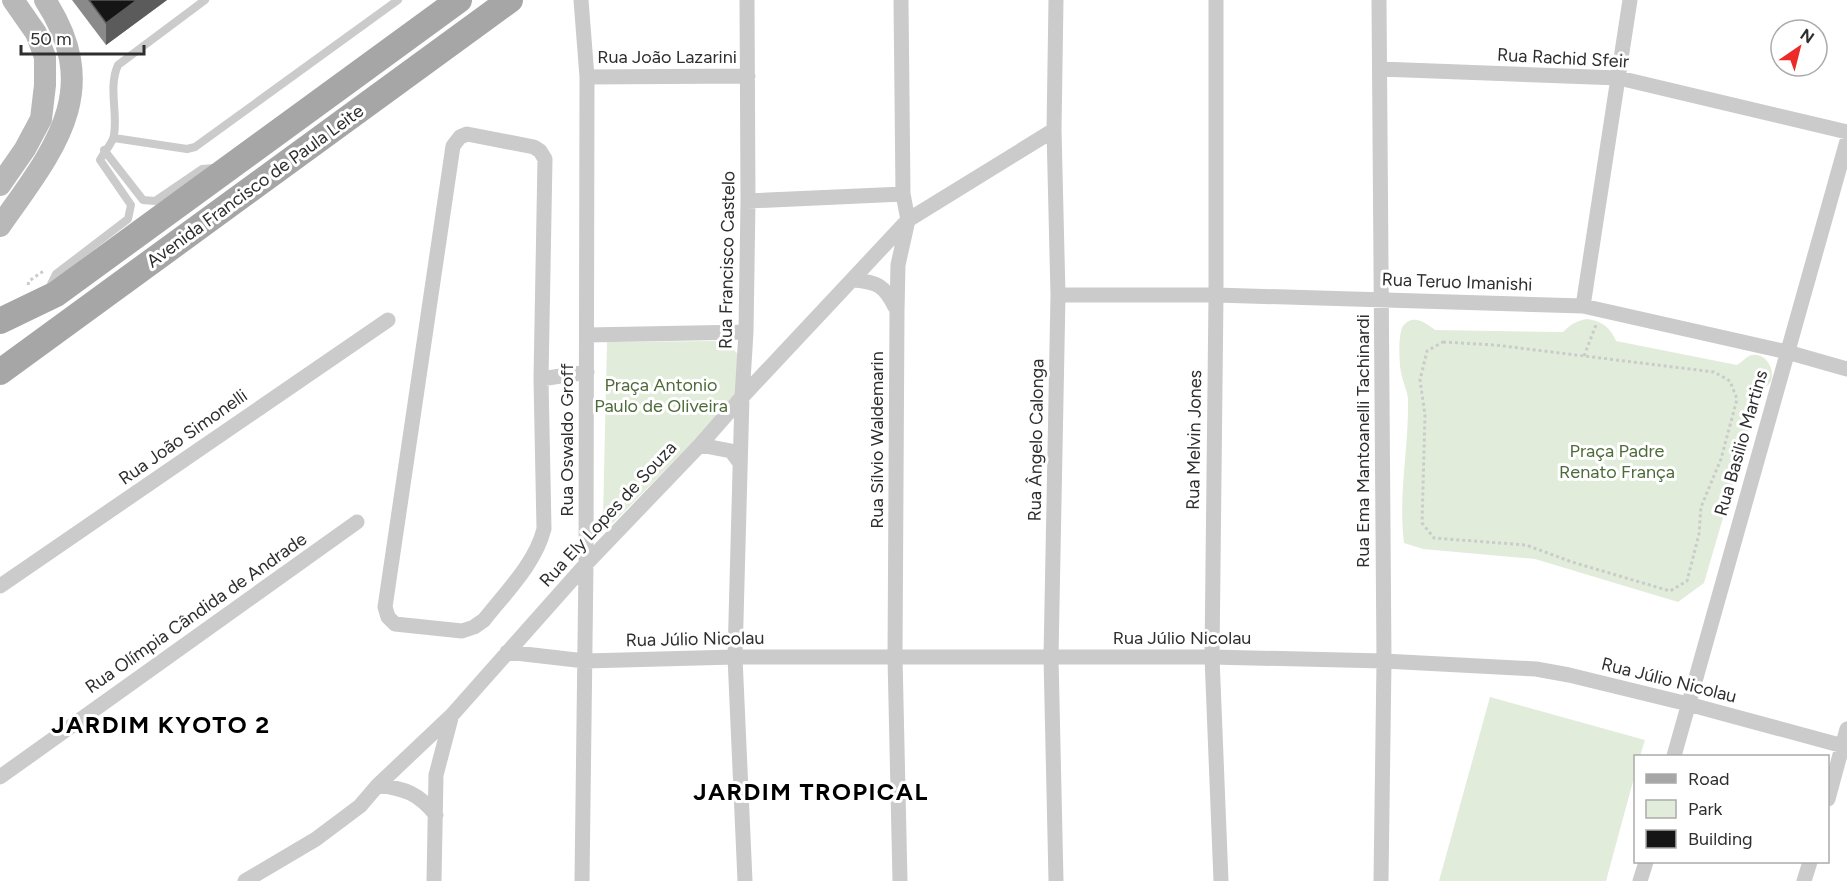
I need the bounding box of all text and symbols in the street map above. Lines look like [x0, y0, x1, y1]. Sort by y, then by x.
scale bar [21, 18, 144, 56]
north arrow [1769, 18, 1829, 78]
text: N [1797, 25, 1818, 47]
text: 50 m [30, 28, 72, 50]
street label: Rua Rachid Sfeir [1496, 44, 1630, 72]
street label: Rua João Lazarini [597, 46, 737, 68]
street label: Avenida Francisco de Paula Leite [142, 100, 368, 272]
street label: Rua Francisco Castelo [714, 171, 740, 349]
street label: Rua Teruo Imanishi [1381, 268, 1533, 296]
street label: Rua Ema Mantoanelli Tachinardi [1352, 314, 1374, 568]
street label: Rua Sílvio Waldemarin [866, 351, 888, 529]
street label: Rua Ângelo Calonga [1024, 358, 1048, 522]
street label: Rua Oswaldo Groff [556, 363, 578, 517]
street label: Rua Basilio Martins [1710, 368, 1772, 518]
street label: Rua Melvin Jones [1182, 370, 1206, 510]
park label: Praça Antonio Paulo de Oliveira [594, 374, 728, 417]
street label: Rua João Simonelli [115, 384, 251, 490]
street label: Rua Ely Lopes de Souza [535, 437, 681, 591]
park label: Praça Padre Renato França [1559, 440, 1675, 483]
street label: Rua Olímpia Cândida de Andrade [81, 528, 311, 698]
street label: Rua Júlio Nicolau [625, 627, 765, 651]
street label: Rua Júlio Nicolau [1113, 627, 1251, 649]
street label: Rua Júlio Nicolau [1599, 653, 1739, 707]
district label: JARDIM KYOTO 2 [51, 710, 271, 739]
legend [1634, 755, 1829, 863]
text: Road [1688, 768, 1729, 790]
district label: JARDIM TROPICAL [693, 777, 929, 806]
text: Park [1688, 798, 1723, 820]
text: Building [1688, 828, 1753, 850]

